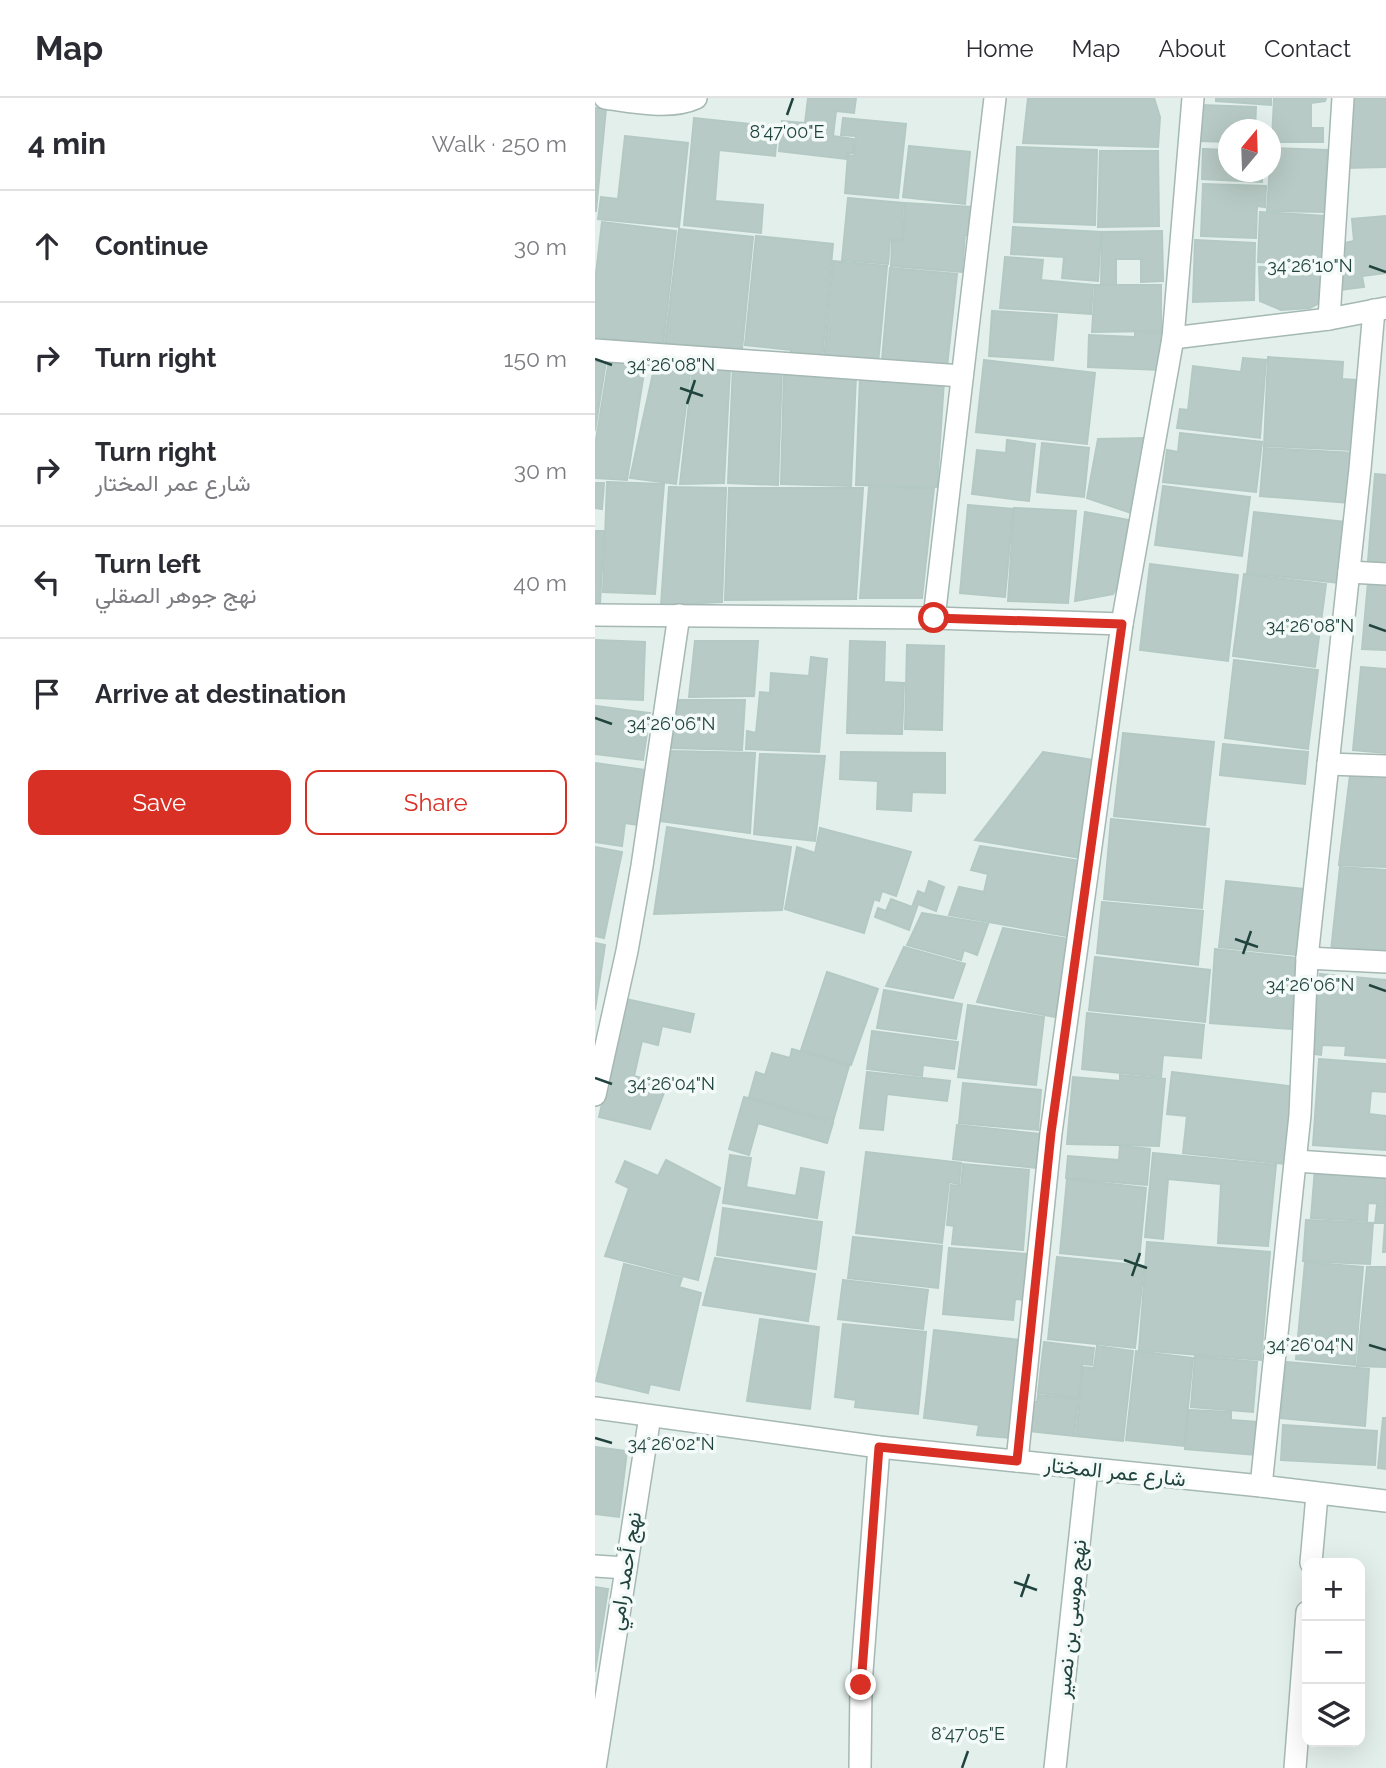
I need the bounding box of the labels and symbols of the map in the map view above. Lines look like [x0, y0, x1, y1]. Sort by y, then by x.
north arrow [1218, 119, 1281, 182]
text: 8°47'00"E [750, 121, 824, 142]
text: 34°26'10"N [1267, 255, 1353, 276]
text: 34°26'08"N [627, 354, 715, 375]
route start [918, 602, 949, 633]
text: 34°26'08"N [1266, 615, 1354, 636]
text: 34°26'06"N [627, 713, 715, 734]
text: 34°26'06"N [1266, 974, 1354, 995]
text: 34°26'04"N [627, 1073, 715, 1094]
text: 34°26'04"N [1266, 1334, 1354, 1355]
text: 34°26'02"N [627, 1433, 715, 1454]
street label: شارع عمر المختار [1042, 1452, 1187, 1493]
street label: نهج أحمد رامي [603, 1510, 651, 1633]
street label: نهج موسى بن نصير [1050, 1538, 1093, 1701]
route end [845, 1669, 876, 1700]
text: 8°47'05"E [931, 1723, 1005, 1744]

